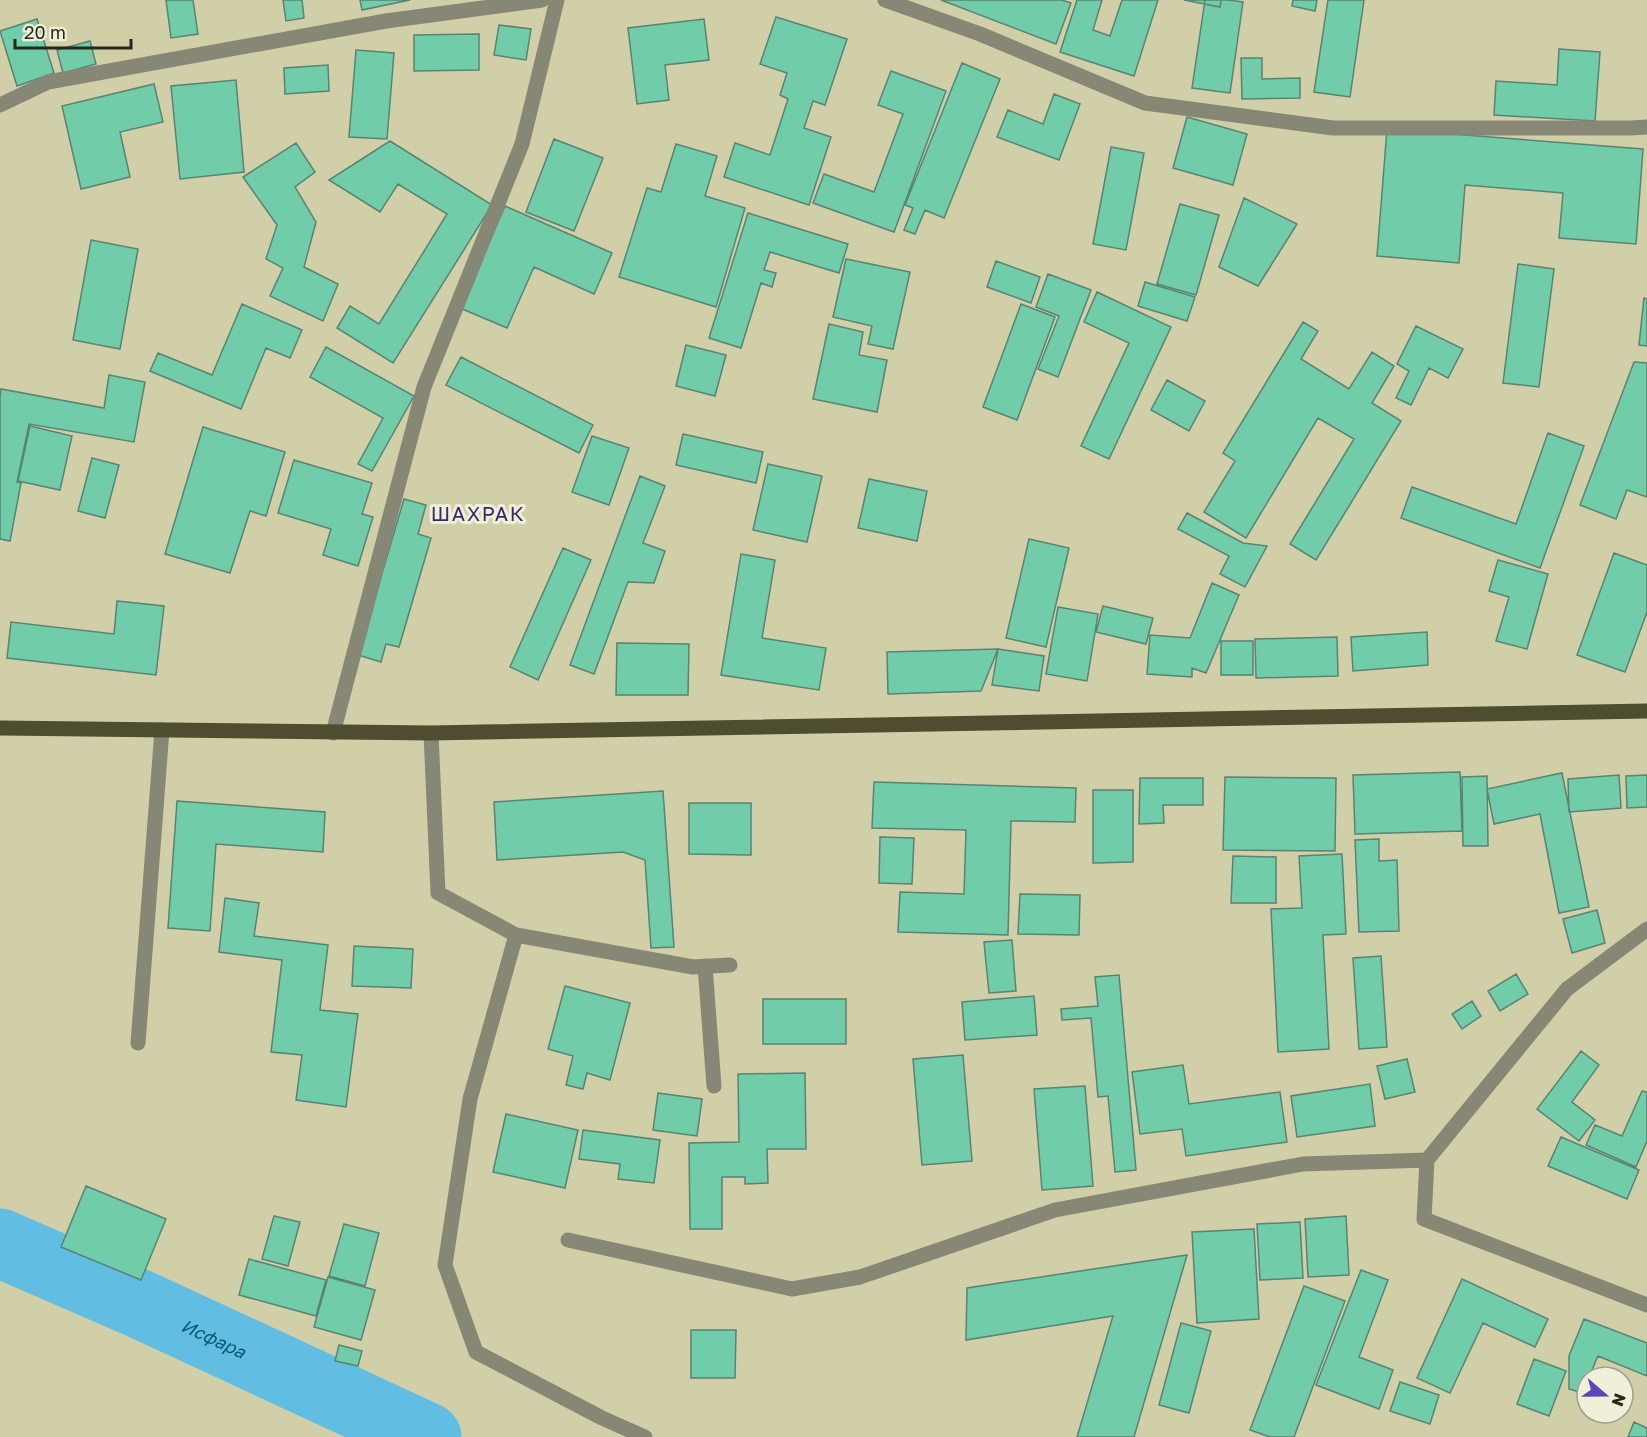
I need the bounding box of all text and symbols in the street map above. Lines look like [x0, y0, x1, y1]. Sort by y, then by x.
scale bar [15, 12, 130, 50]
text: 20 m [24, 21, 66, 43]
district label: ШАХРАК [431, 501, 525, 525]
water label: Исфара [178, 1314, 250, 1363]
north arrow [1575, 1365, 1635, 1425]
text: N [1608, 1391, 1631, 1409]

